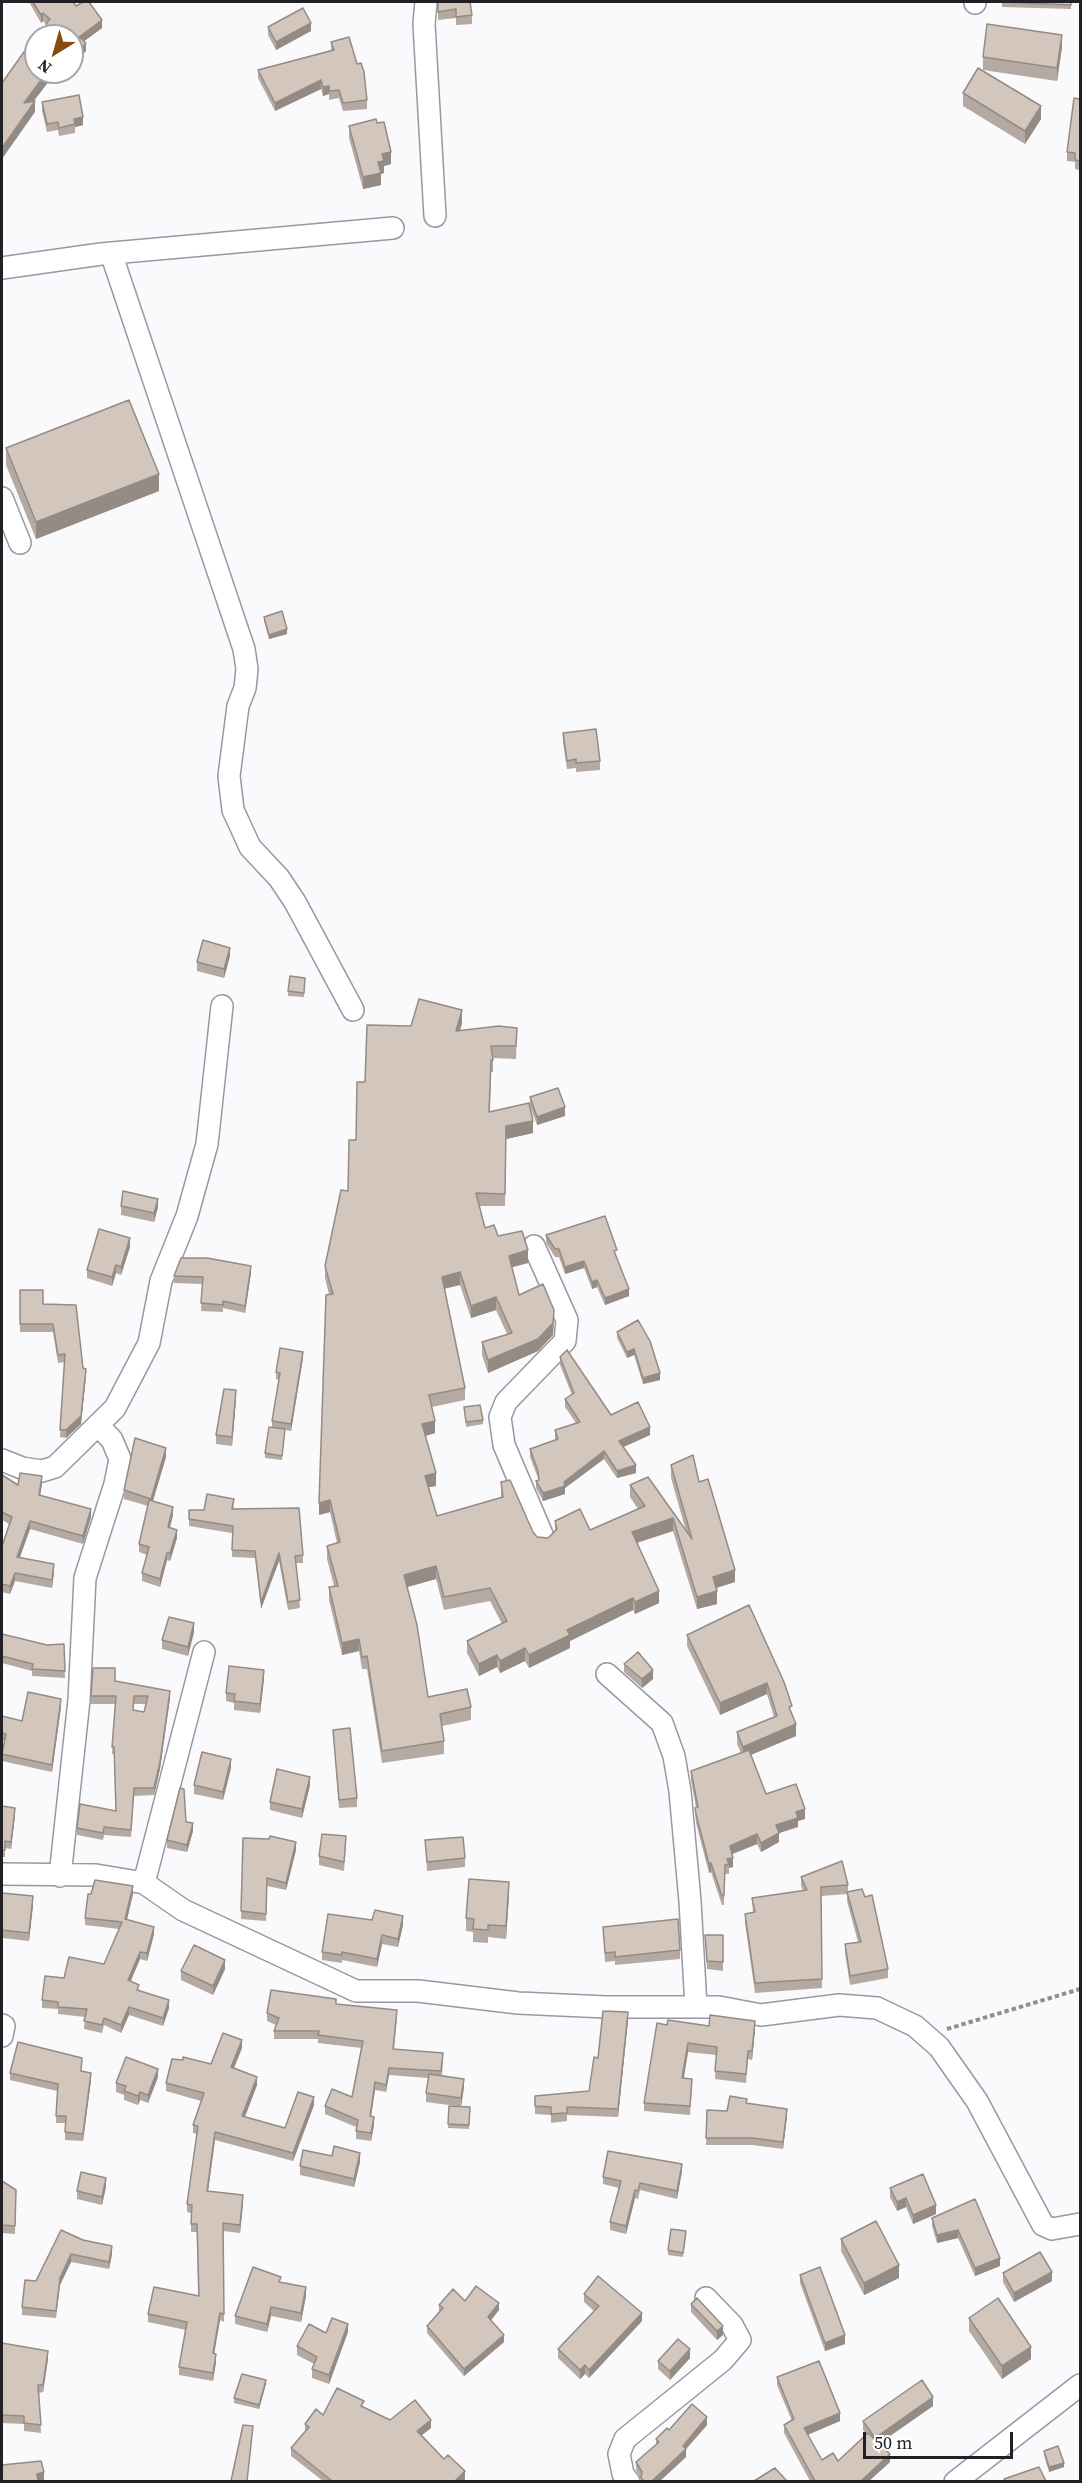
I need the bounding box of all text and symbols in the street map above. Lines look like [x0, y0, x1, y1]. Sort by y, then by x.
north arrow [24, 24, 84, 84]
text: N [33, 54, 56, 79]
scale bar [866, 2420, 1016, 2458]
text: 50 m [874, 2430, 912, 2455]

